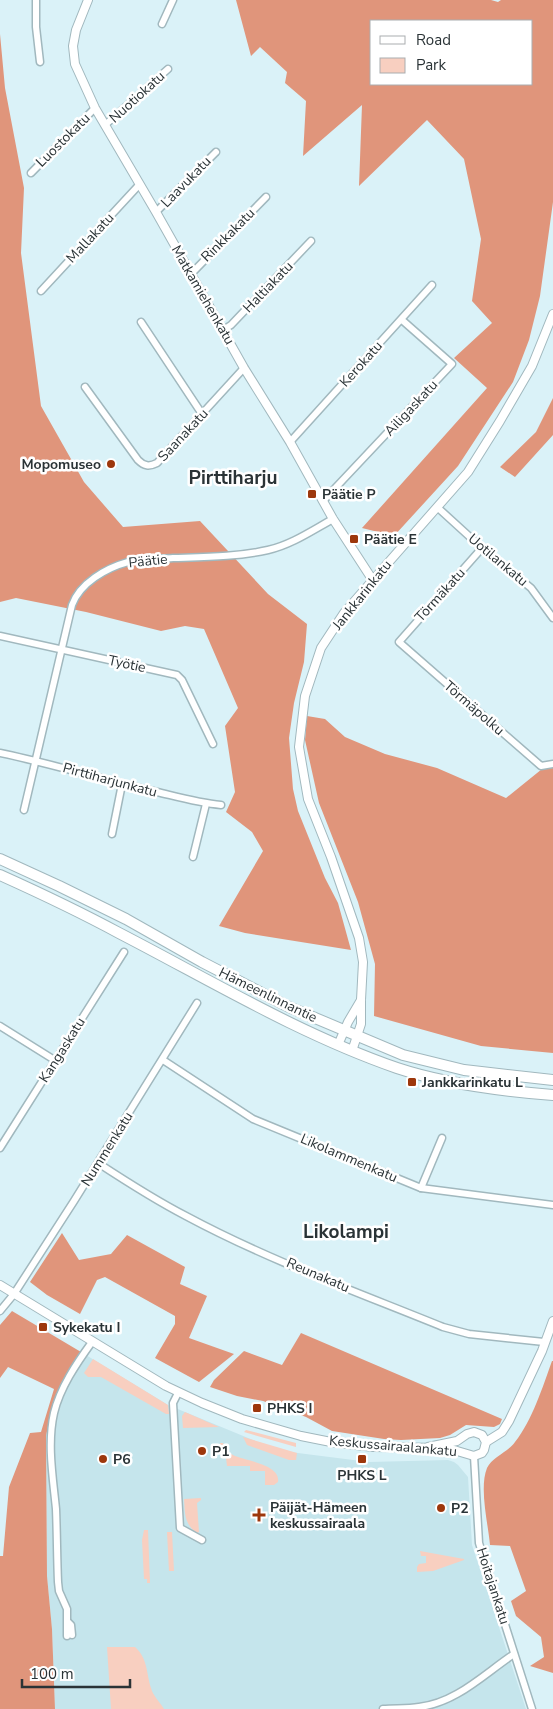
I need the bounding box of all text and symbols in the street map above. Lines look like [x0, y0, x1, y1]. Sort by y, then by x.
legend [370, 20, 533, 85]
text: Road [416, 30, 451, 50]
text: Park [416, 55, 446, 75]
street label: Nuotiokatu [105, 67, 169, 127]
street label: Luostokatu [32, 109, 94, 171]
street label: Laavukatu [157, 152, 215, 212]
street label: Rinkkakatu [197, 204, 259, 266]
street label: Mallakatu [62, 209, 118, 267]
street label: Matkamiehenkatu [167, 242, 239, 348]
street label: Haltiakatu [239, 257, 297, 317]
street label: Kerokatu [335, 337, 387, 391]
street label: Ailigaskatu [380, 376, 442, 440]
street label: Saanakatu [154, 404, 212, 466]
place label: Mopomuseo [21, 455, 101, 474]
marker: Mopomuseo [105, 458, 117, 470]
district label: Pirttiharju [189, 465, 278, 491]
place label: Päätie P [322, 485, 376, 504]
marker: Päätie P [306, 488, 318, 500]
street label: Uotilankatu [464, 529, 532, 591]
place label: Päätie E [364, 530, 417, 549]
marker: Päätie E [348, 533, 360, 545]
street label: Päätie [128, 550, 168, 572]
street label: Jankkarinkatu [327, 556, 396, 635]
street label: Törmäkatu [411, 564, 469, 626]
street label: Työtie [106, 651, 148, 677]
street label: Törmäpolku [440, 676, 508, 740]
street label: Pirttiharjunkatu [61, 758, 159, 802]
street label: Hämeenlinnantie [216, 963, 320, 1027]
street label: Kangaskatu [34, 1014, 90, 1086]
place label: Jankkarinkatu L [421, 1073, 523, 1092]
marker: Jankkarinkatu L [406, 1076, 418, 1088]
street label: Nummenkatu [77, 1108, 137, 1190]
street label: Likolammenkatu [298, 1129, 400, 1187]
district label: Likolampi [303, 1219, 389, 1245]
street label: Reunakatu [283, 1253, 353, 1297]
place label: Sykekatu I [53, 1318, 120, 1337]
marker: Sykekatu I [37, 1321, 49, 1333]
place label: PHKS I [267, 1399, 312, 1418]
marker: PHKS I [251, 1402, 263, 1414]
street label: Keskussairaalankatu [328, 1431, 458, 1461]
place label: P1 [212, 1442, 230, 1461]
marker: P1 [196, 1445, 208, 1457]
place label: P6 [113, 1450, 131, 1469]
marker: P6 [97, 1453, 109, 1465]
marker: PHKS L [356, 1453, 368, 1465]
place label: PHKS L [337, 1466, 387, 1485]
place label: Päijät-Hämeen keskussairaala [270, 1498, 367, 1533]
place label: P2 [451, 1499, 469, 1518]
marker: P2 [435, 1502, 447, 1514]
marker: Päijät-Hämeen keskussairaala [252, 1508, 266, 1522]
street label: Hoitajankatu [472, 1545, 514, 1627]
scale bar [22, 1656, 130, 1688]
text: 100 m [30, 1664, 74, 1684]

